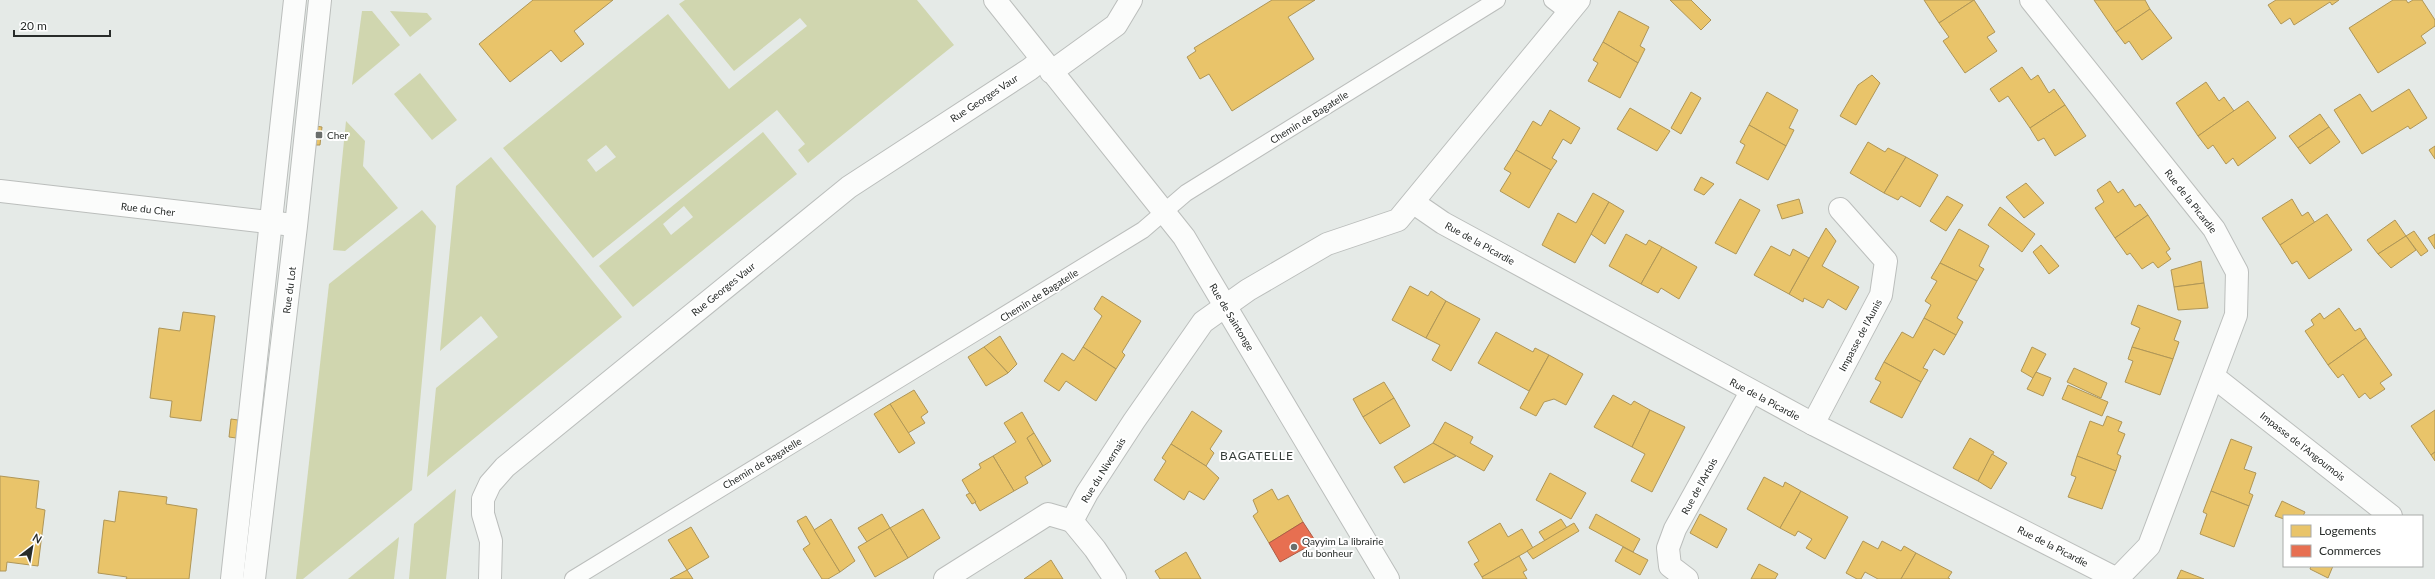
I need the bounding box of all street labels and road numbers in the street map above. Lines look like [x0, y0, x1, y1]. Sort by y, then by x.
street label: Rue Georges Vaur [948, 71, 1020, 124]
street label: Chemin de Bagatelle [1268, 88, 1350, 146]
street label: Rue de la Picardie [2162, 167, 2220, 235]
street label: Rue du Cher [120, 200, 176, 218]
street label: Rue de la Picardie [1443, 219, 1517, 267]
street label: Rue Georges Vaur [689, 259, 757, 318]
street label: Rue du Lot [280, 265, 298, 314]
street label: Chemin de Bagatelle [998, 266, 1080, 324]
street label: Rue de Saintonge [1207, 281, 1257, 353]
street label: Impasse de l'Aunis [1836, 297, 1884, 373]
street label: Rue de la Picardie [1728, 375, 1802, 423]
street label: Impasse de l'Angoumois [2258, 409, 2348, 483]
street label: Chemin de Bagatelle [720, 435, 804, 491]
street label: Rue du Nivernais [1078, 435, 1128, 505]
street label: Rue de l'Artois [1678, 455, 1720, 517]
street label: Rue de la Picardie [2016, 523, 2090, 569]

